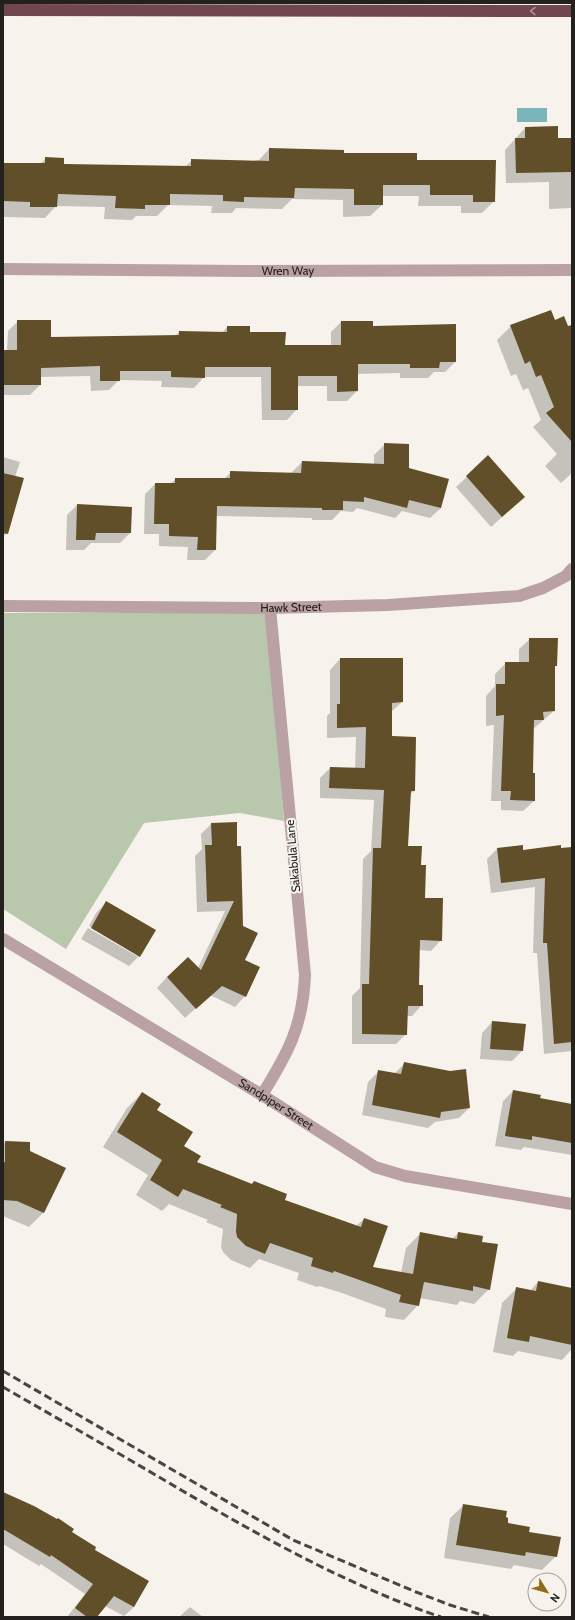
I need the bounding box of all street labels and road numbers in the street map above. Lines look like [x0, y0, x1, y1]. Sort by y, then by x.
street label: Wren Way [262, 263, 314, 278]
street label: Hawk Street [260, 599, 322, 615]
street label: Sakabula Lane [282, 819, 303, 893]
street label: Sandpiper Street [236, 1075, 316, 1133]

